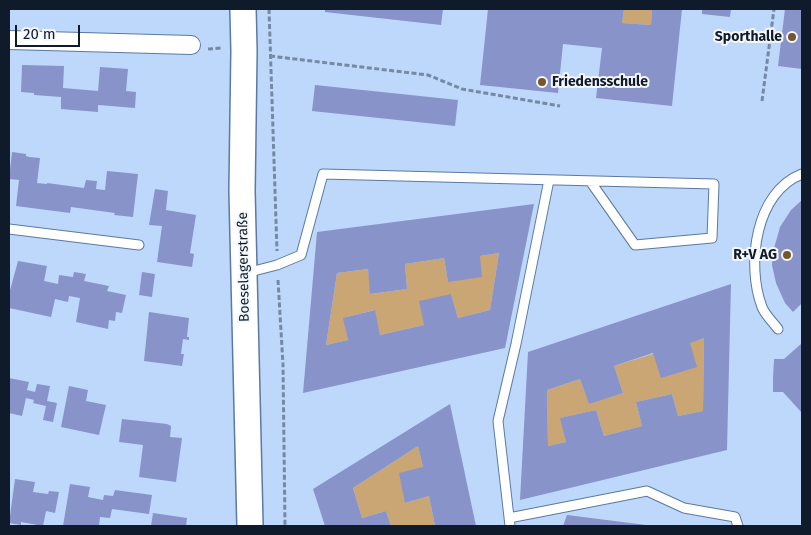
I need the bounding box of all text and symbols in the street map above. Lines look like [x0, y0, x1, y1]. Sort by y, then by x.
scale bar [18, 15, 82, 47]
text: 20 m [23, 25, 56, 43]
place label: Sporthalle [715, 29, 782, 45]
marker: Sporthalle [786, 31, 798, 43]
place label: Friedensschule [552, 74, 648, 90]
marker: Friedensschule [536, 76, 548, 88]
street label: Boeselagerstraße [235, 212, 253, 322]
place label: R+V AG [733, 247, 777, 263]
marker: R+V AG [781, 249, 793, 261]

